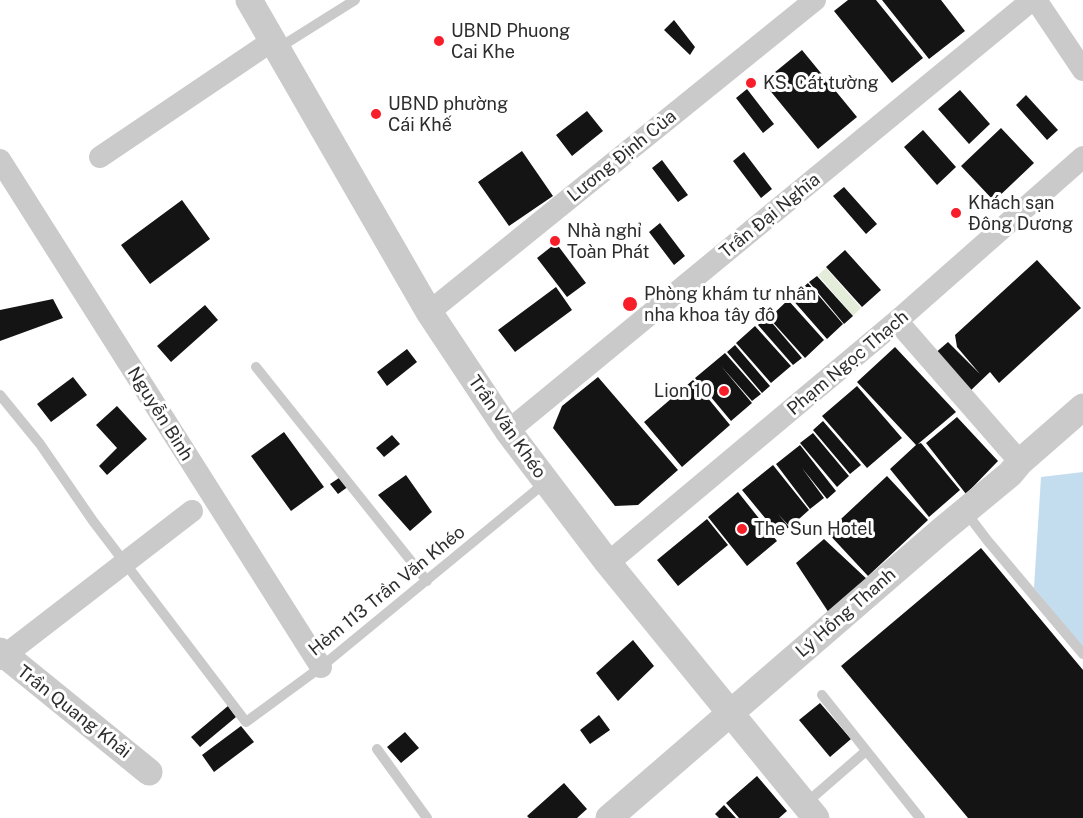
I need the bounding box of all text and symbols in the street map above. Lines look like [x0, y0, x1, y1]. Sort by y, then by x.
place label: UBND Phuong Cai Khe [451, 20, 570, 63]
marker: UBND Phuong Cai Khe [432, 34, 446, 48]
place label: KS. Cát tường [763, 72, 879, 94]
marker: KS. Cát tường [744, 76, 758, 90]
place label: UBND phường Cái Khế [388, 93, 508, 136]
street label: Lương Định Của [563, 106, 681, 206]
marker: UBND phường Cái Khế [369, 107, 383, 121]
street label: Trần Đại Nghĩa [715, 169, 825, 263]
place label: Khách sạn Đông Dương [968, 192, 1073, 234]
marker: Khách sạn Đông Dương [949, 206, 963, 220]
place label: Nhà nghỉ Toàn Phát [567, 220, 650, 262]
marker: Nhà nghỉ Toàn Phát [548, 234, 562, 248]
place label: Phòng khám tư nhân nha khoa tây đô [644, 283, 816, 326]
marker: Phòng khám tư nhân nha khoa tây đô [621, 295, 639, 313]
street label: Phạm Ngọc Thạch [783, 306, 913, 420]
street label: Nguyễn Bình [123, 363, 197, 465]
street label: Trần Văn Khéo [464, 371, 550, 483]
place label: Lion 10 [654, 380, 712, 402]
marker: Lion 10 [717, 384, 731, 398]
place label: The Sun Hotel [754, 518, 873, 540]
street label: Hẻm 113 Trần Văn Khéo [305, 521, 469, 661]
marker: The Sun Hotel [735, 522, 749, 536]
street label: Lý Hồng Thanh [792, 564, 900, 662]
street label: Trần Quang Khải [13, 661, 135, 763]

